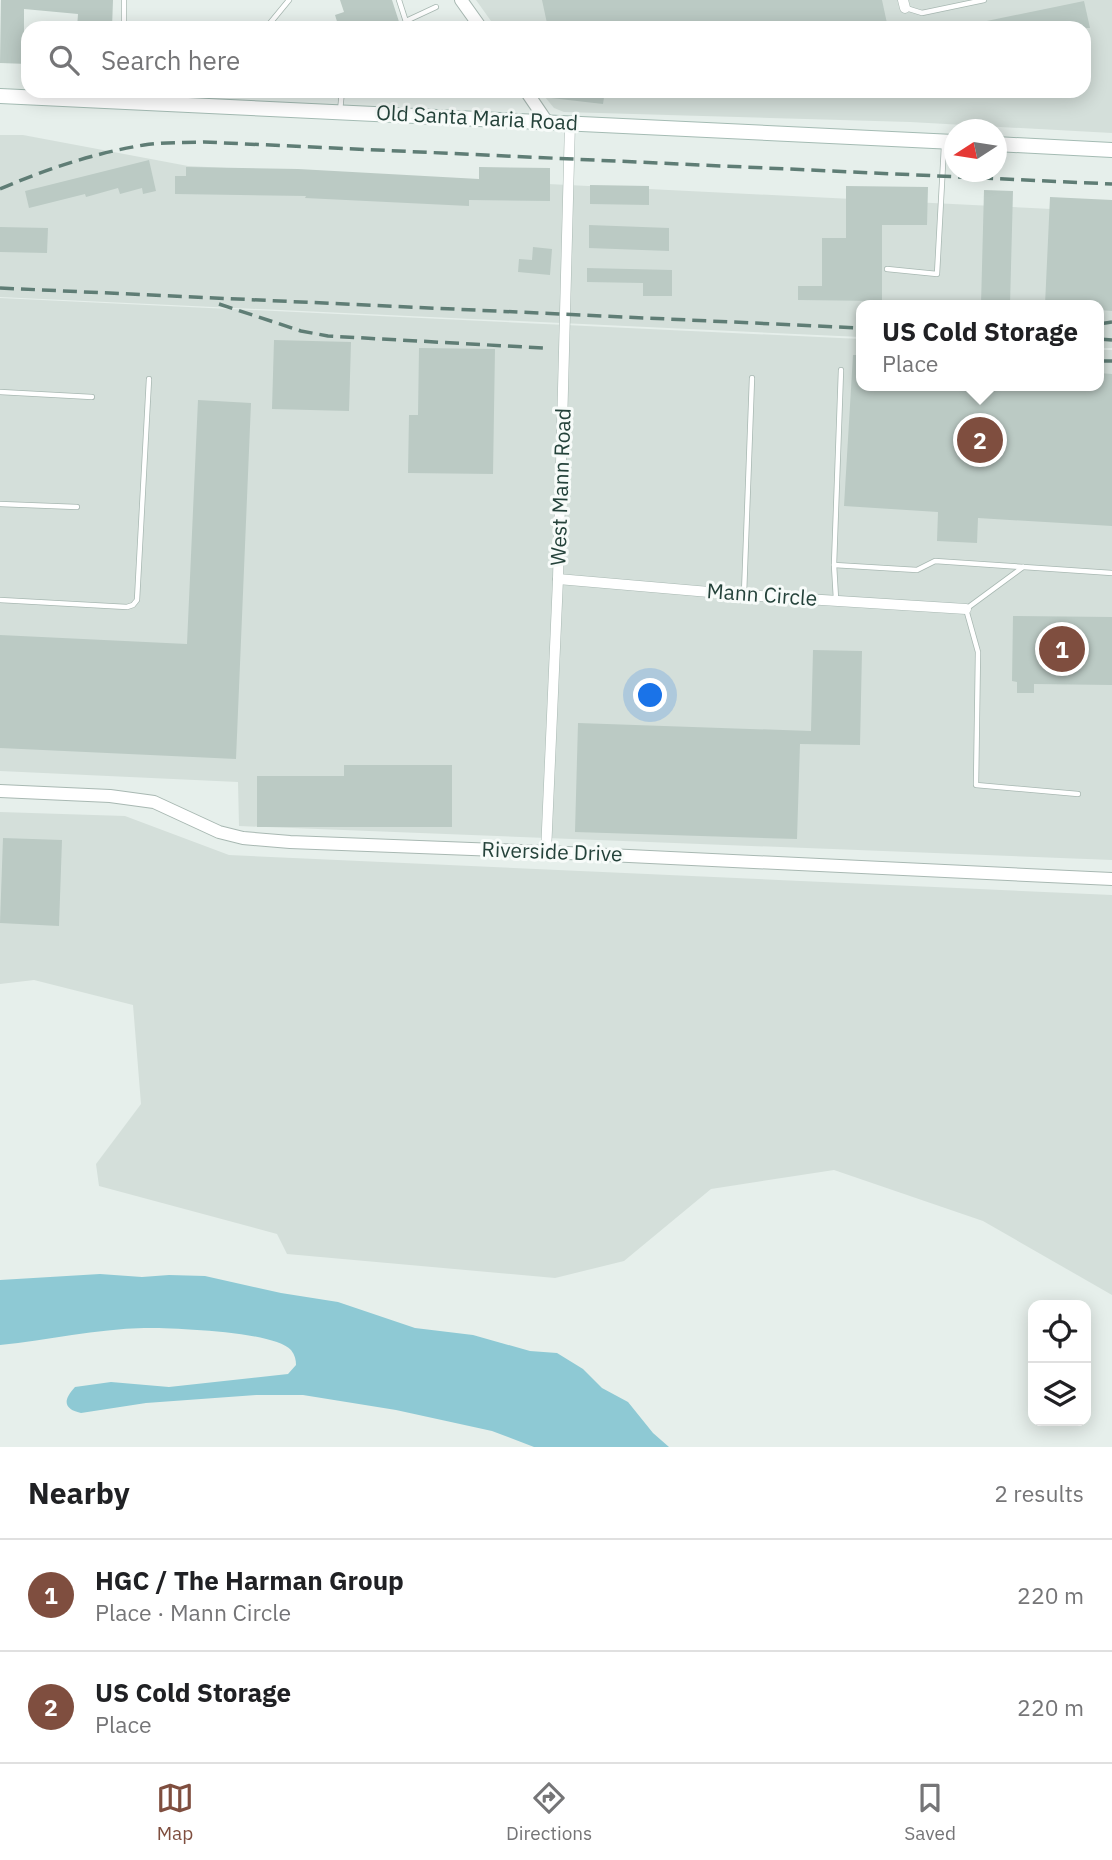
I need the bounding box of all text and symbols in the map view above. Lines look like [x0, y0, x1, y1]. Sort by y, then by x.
search box [21, 21, 1091, 98]
icon: search [45, 41, 83, 79]
text: Search here [101, 43, 240, 77]
street label: Old Santa Maria Road [375, 98, 579, 136]
north arrow [944, 119, 1007, 182]
popup [856, 300, 1104, 391]
text: US Cold Storage [882, 314, 1078, 348]
text: Place [882, 348, 938, 378]
street label: West Mann Road [543, 408, 577, 566]
pin: 2 [957, 414, 1003, 466]
street label: Mann Circle [706, 576, 818, 612]
pin: 1 [1039, 623, 1085, 675]
your location [633, 678, 667, 712]
street label: Riverside Drive [481, 835, 623, 867]
map controls [1028, 1300, 1091, 1426]
button: locate [1028, 1300, 1091, 1363]
button: layers [1028, 1363, 1091, 1426]
text: Nearby [28, 1473, 130, 1512]
text: 2 results [994, 1478, 1084, 1508]
text: HGC / The Harman Group [95, 1563, 404, 1597]
text: 1 [44, 1580, 58, 1610]
text: 220 m [1017, 1580, 1084, 1610]
text: Place · Mann Circle [95, 1597, 291, 1627]
text: US Cold Storage [95, 1675, 291, 1709]
text: 2 [44, 1692, 58, 1722]
text: 220 m [1017, 1692, 1084, 1722]
text: Place [95, 1709, 152, 1739]
tab: Map [156, 1779, 194, 1845]
tab: Directions [506, 1779, 592, 1845]
tab: Saved [904, 1779, 956, 1845]

